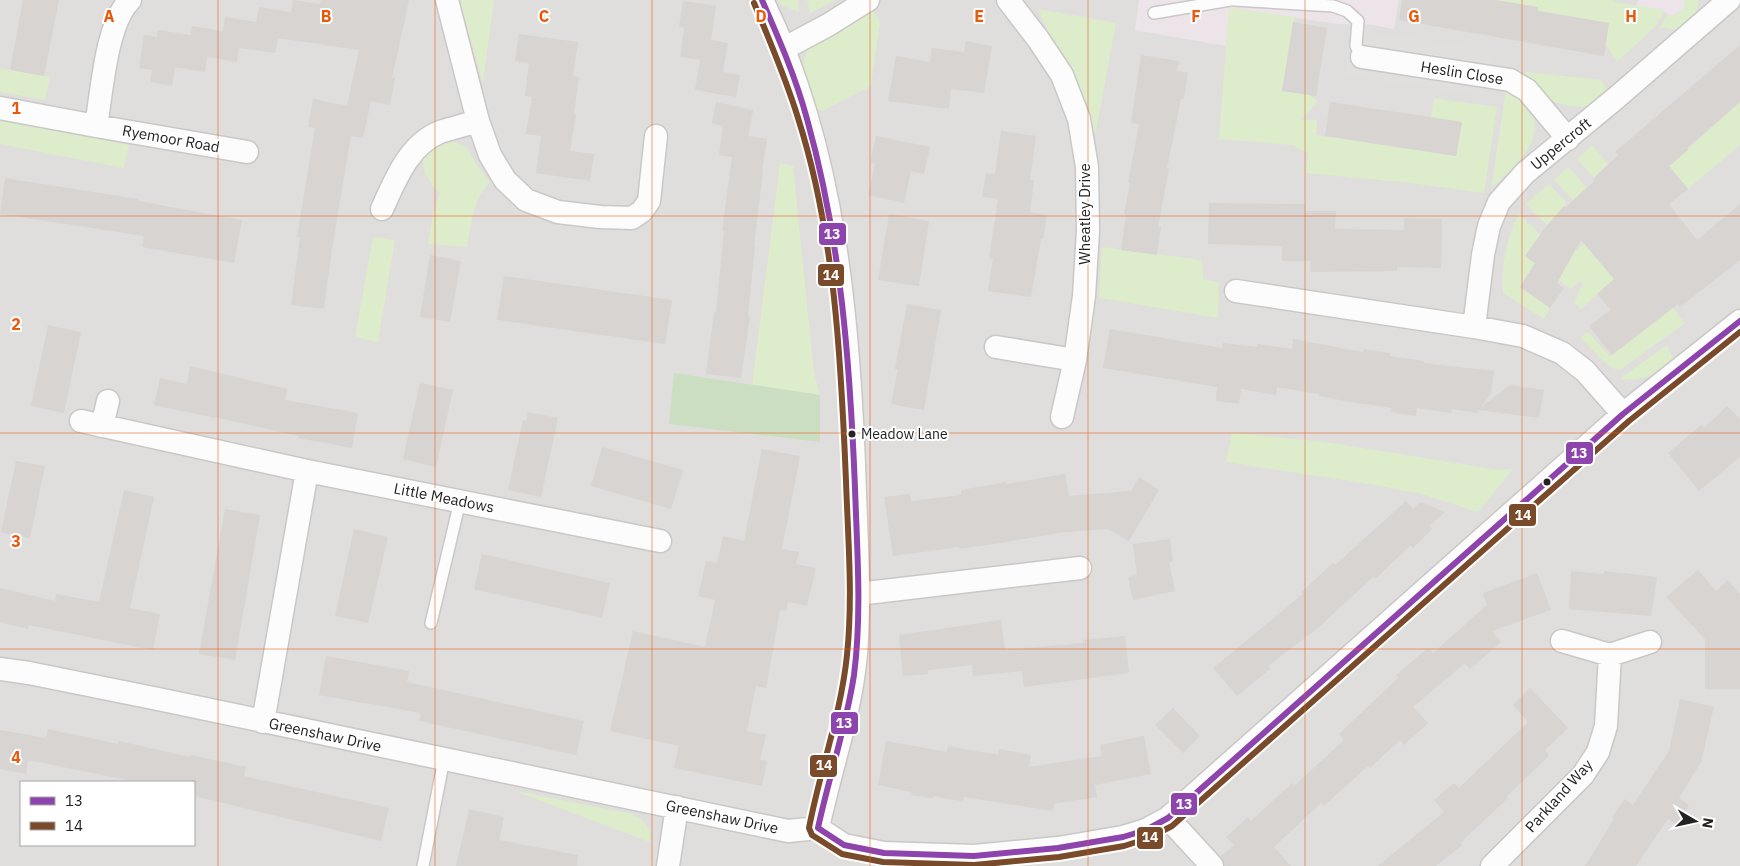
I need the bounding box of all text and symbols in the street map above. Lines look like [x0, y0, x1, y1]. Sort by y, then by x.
text: A [104, 6, 115, 26]
text: B [321, 6, 332, 26]
text: C [539, 6, 549, 26]
text: D [755, 6, 767, 26]
text: E [974, 6, 984, 26]
text: F [1191, 6, 1201, 26]
text: G [1408, 6, 1420, 26]
text: H [1625, 6, 1637, 26]
street label: Heslin Close [1419, 57, 1505, 88]
text: 1 [11, 98, 21, 118]
street label: Uppercroft [1526, 113, 1595, 174]
street label: Ryemoor Road [121, 121, 221, 156]
street label: Wheatley Drive [1075, 163, 1094, 265]
line badge: 13 [818, 222, 847, 246]
text: 13 [824, 225, 840, 243]
line badge: 14 [817, 263, 845, 287]
text: 14 [823, 266, 839, 284]
text: 2 [11, 314, 21, 334]
place label: Meadow Lane [861, 425, 948, 443]
marker: Meadow Lane [847, 429, 857, 439]
line badge: 13 [1565, 441, 1594, 465]
text: 13 [1571, 444, 1587, 462]
unlabelled marker [1542, 477, 1552, 487]
street label: Little Meadows [392, 478, 496, 517]
line badge: 14 [1508, 503, 1537, 527]
text: 14 [1515, 506, 1531, 524]
text: 3 [11, 531, 21, 551]
line badge: 13 [830, 711, 859, 735]
street label: Greenshaw Drive [267, 713, 383, 756]
text: 13 [836, 714, 852, 732]
text: 4 [11, 747, 21, 767]
line badge: 14 [809, 754, 838, 778]
street label: Parkland Way [1521, 755, 1597, 836]
text: 14 [816, 756, 832, 774]
legend [20, 781, 195, 846]
text: 13 [65, 791, 83, 810]
line badge: 13 [1170, 792, 1198, 816]
street label: Greenshaw Drive [664, 795, 780, 838]
text: 13 [1176, 795, 1192, 813]
north arrow [1670, 796, 1720, 846]
text: 14 [65, 816, 83, 835]
text: N [1698, 817, 1718, 829]
line badge: 14 [1136, 826, 1164, 850]
text: 14 [1142, 828, 1158, 846]

